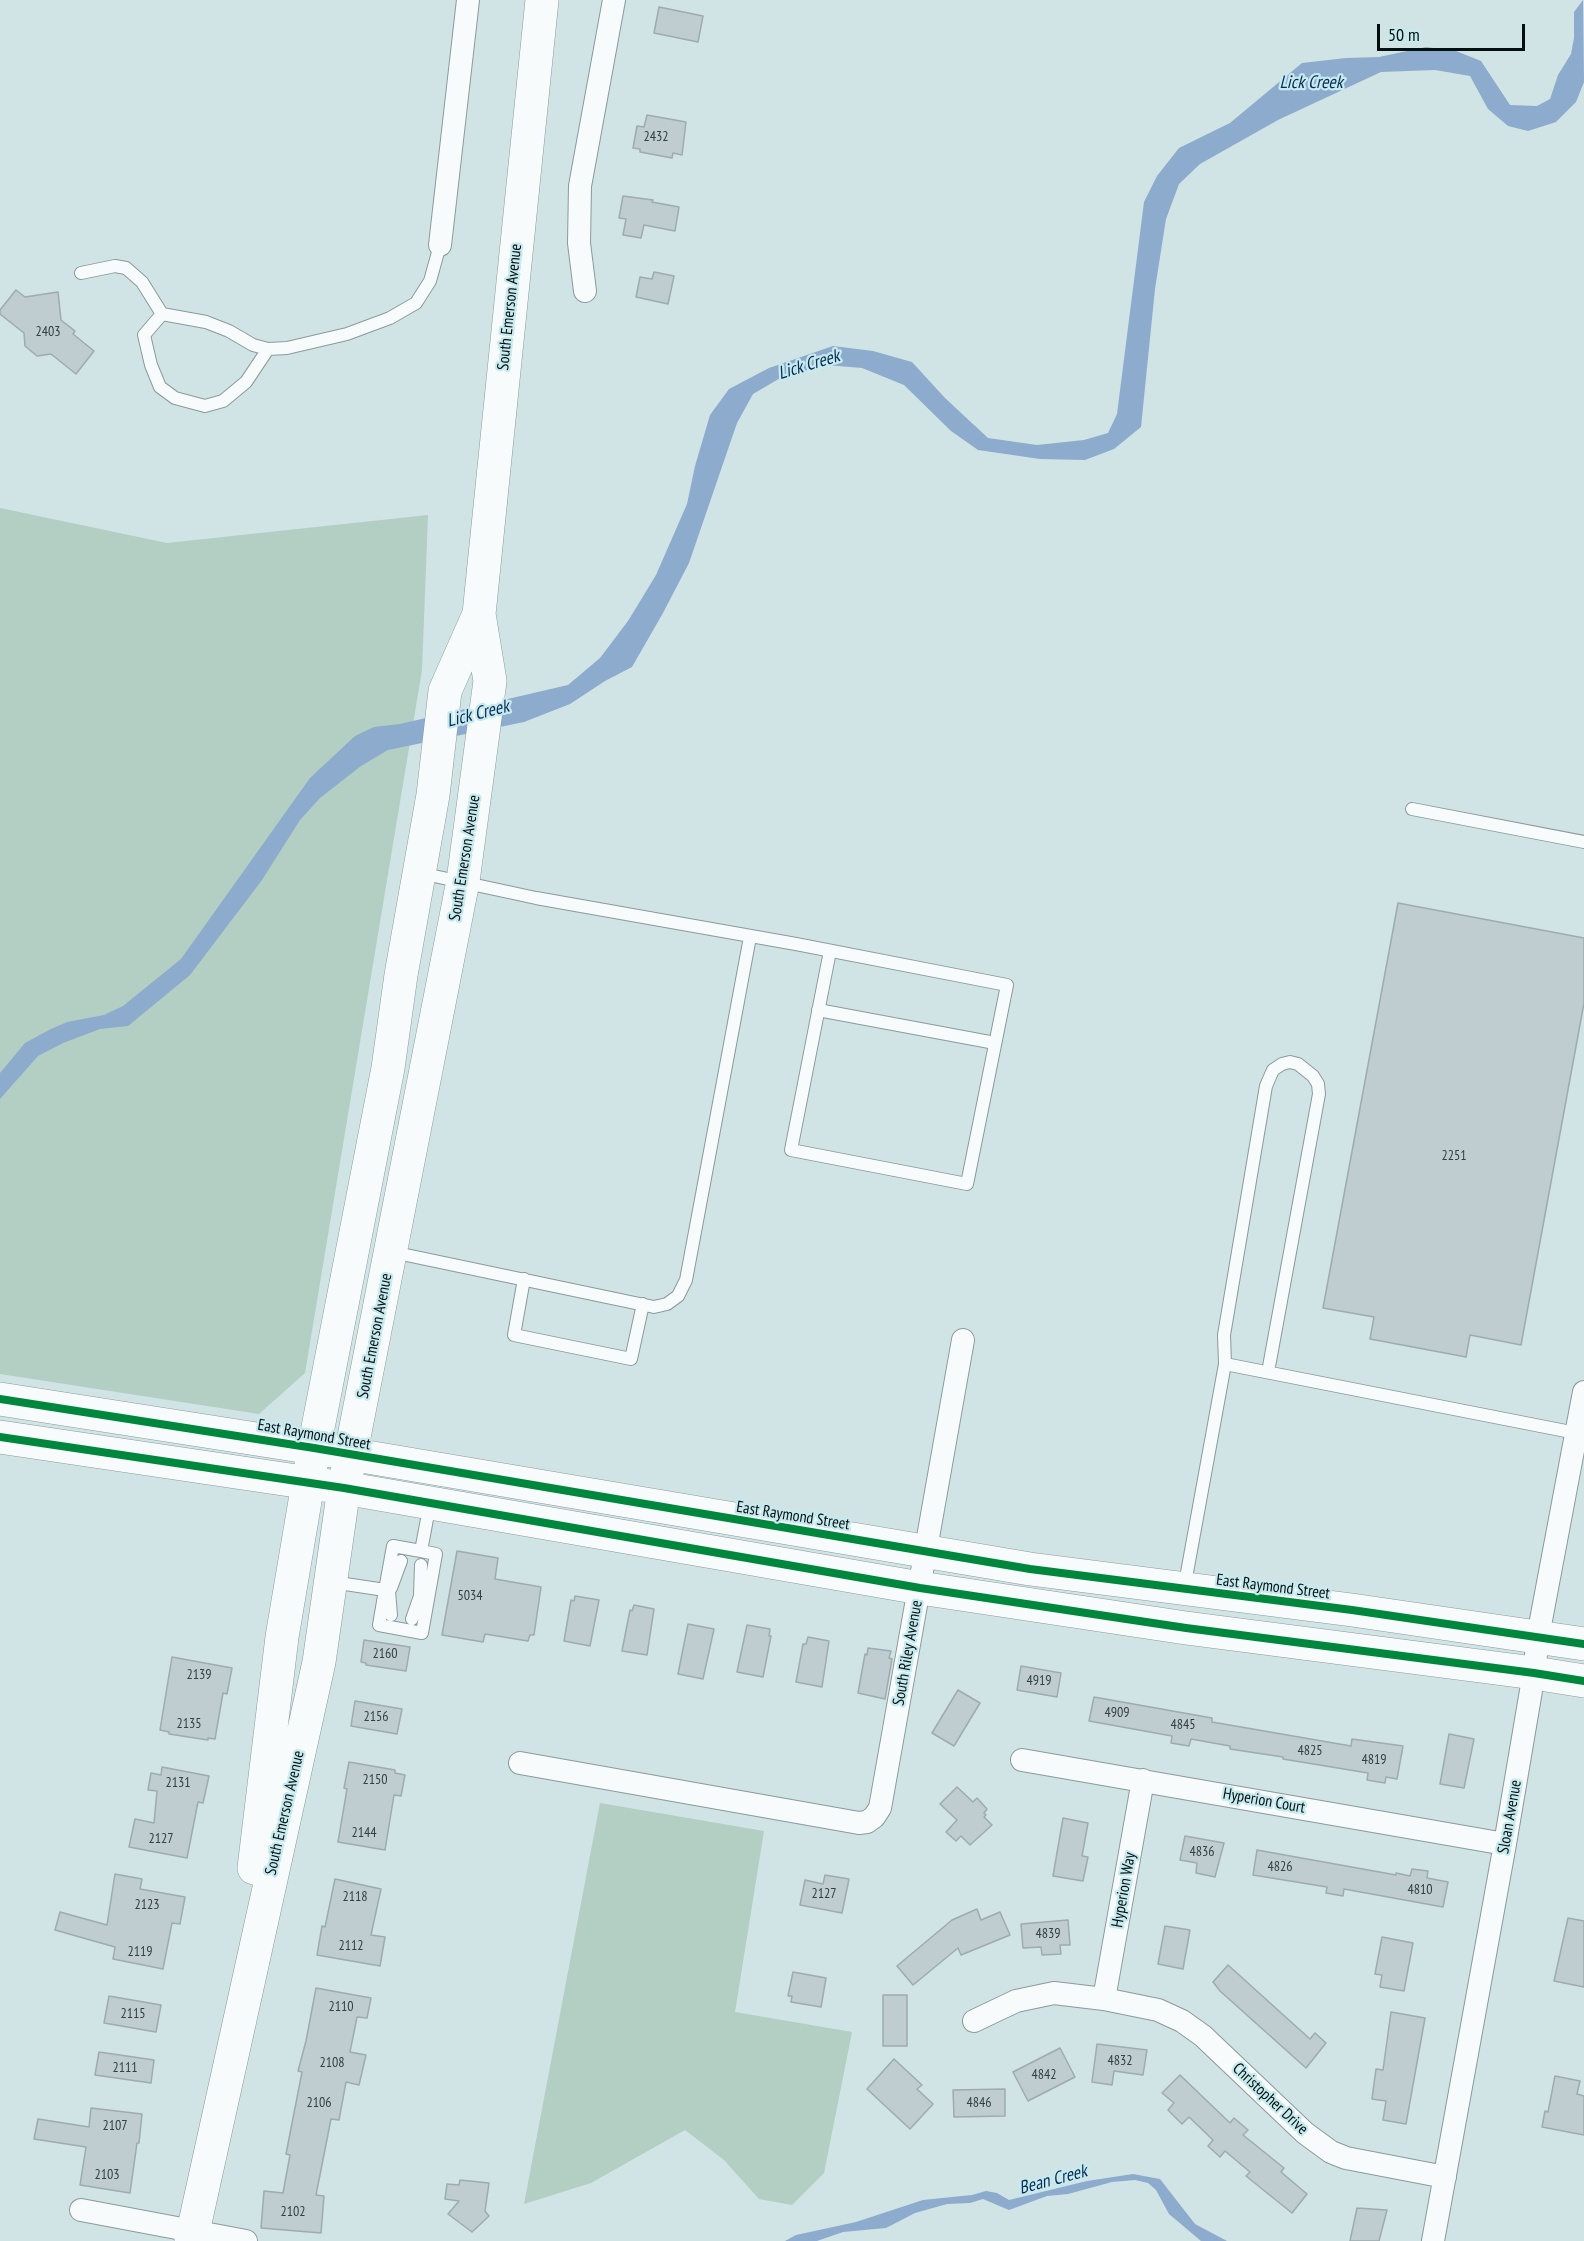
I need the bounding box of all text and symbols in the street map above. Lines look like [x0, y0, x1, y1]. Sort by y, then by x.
scale bar [1380, 12, 1528, 50]
text: 50 m [1388, 23, 1420, 46]
water label: Lick Creek [1279, 72, 1343, 94]
house number: 2432 [643, 129, 669, 145]
street label: South Emerson Avenue [494, 243, 526, 371]
house number: 2403 [35, 324, 61, 340]
water label: Lick Creek [776, 345, 842, 385]
water label: Lick Creek [445, 696, 511, 732]
street label: South Emerson Avenue [446, 794, 484, 922]
house number: 2251 [1441, 1148, 1467, 1164]
street label: South Emerson Avenue [353, 1272, 397, 1400]
street label: East Raymond Street [256, 1416, 372, 1454]
street label: East Raymond Street [735, 1498, 851, 1534]
street label: East Raymond Street [1215, 1571, 1331, 1603]
house number: 5034 [457, 1588, 483, 1604]
street label: South Riley Avenue [889, 1599, 927, 1707]
house number: 2160 [372, 1646, 398, 1662]
house number: 2139 [186, 1667, 212, 1683]
house number: 4919 [1026, 1673, 1052, 1689]
house number: 4909 [1104, 1705, 1130, 1721]
house number: 2156 [363, 1709, 389, 1725]
house number: 2135 [176, 1716, 202, 1732]
house number: 4845 [1170, 1717, 1196, 1733]
house number: 4825 [1297, 1743, 1323, 1759]
street label: South Emerson Avenue [261, 1749, 309, 1877]
house number: 4819 [1361, 1752, 1387, 1768]
house number: 2150 [362, 1772, 388, 1788]
house number: 2131 [165, 1775, 191, 1791]
street label: Sloan Avenue [1494, 1779, 1526, 1855]
street label: Hyperion Court [1221, 1784, 1307, 1818]
house number: 2144 [351, 1825, 377, 1841]
house number: 2127 [148, 1831, 174, 1847]
house number: 4836 [1189, 1844, 1215, 1860]
street label: Hyperion Way [1108, 1851, 1140, 1929]
house number: 4826 [1267, 1859, 1293, 1875]
house number: 4810 [1407, 1882, 1433, 1898]
house number: 2127 [811, 1886, 837, 1902]
house number: 2118 [342, 1889, 368, 1905]
house number: 2123 [134, 1897, 160, 1913]
house number: 4839 [1035, 1926, 1061, 1942]
house number: 2112 [338, 1938, 364, 1954]
house number: 2119 [127, 1944, 153, 1960]
house number: 2110 [328, 1999, 354, 2015]
house number: 2115 [120, 2006, 146, 2022]
house number: 4832 [1107, 2053, 1133, 2069]
house number: 2108 [319, 2055, 345, 2071]
street label: Christopher Drive [1228, 2059, 1312, 2139]
house number: 2111 [112, 2060, 138, 2076]
house number: 4842 [1031, 2067, 1057, 2083]
house number: 2106 [306, 2095, 332, 2111]
house number: 4846 [966, 2095, 992, 2111]
house number: 2107 [102, 2118, 128, 2134]
water label: Bean Creek [1017, 2161, 1089, 2199]
house number: 2103 [94, 2167, 120, 2183]
house number: 2102 [280, 2204, 306, 2220]

